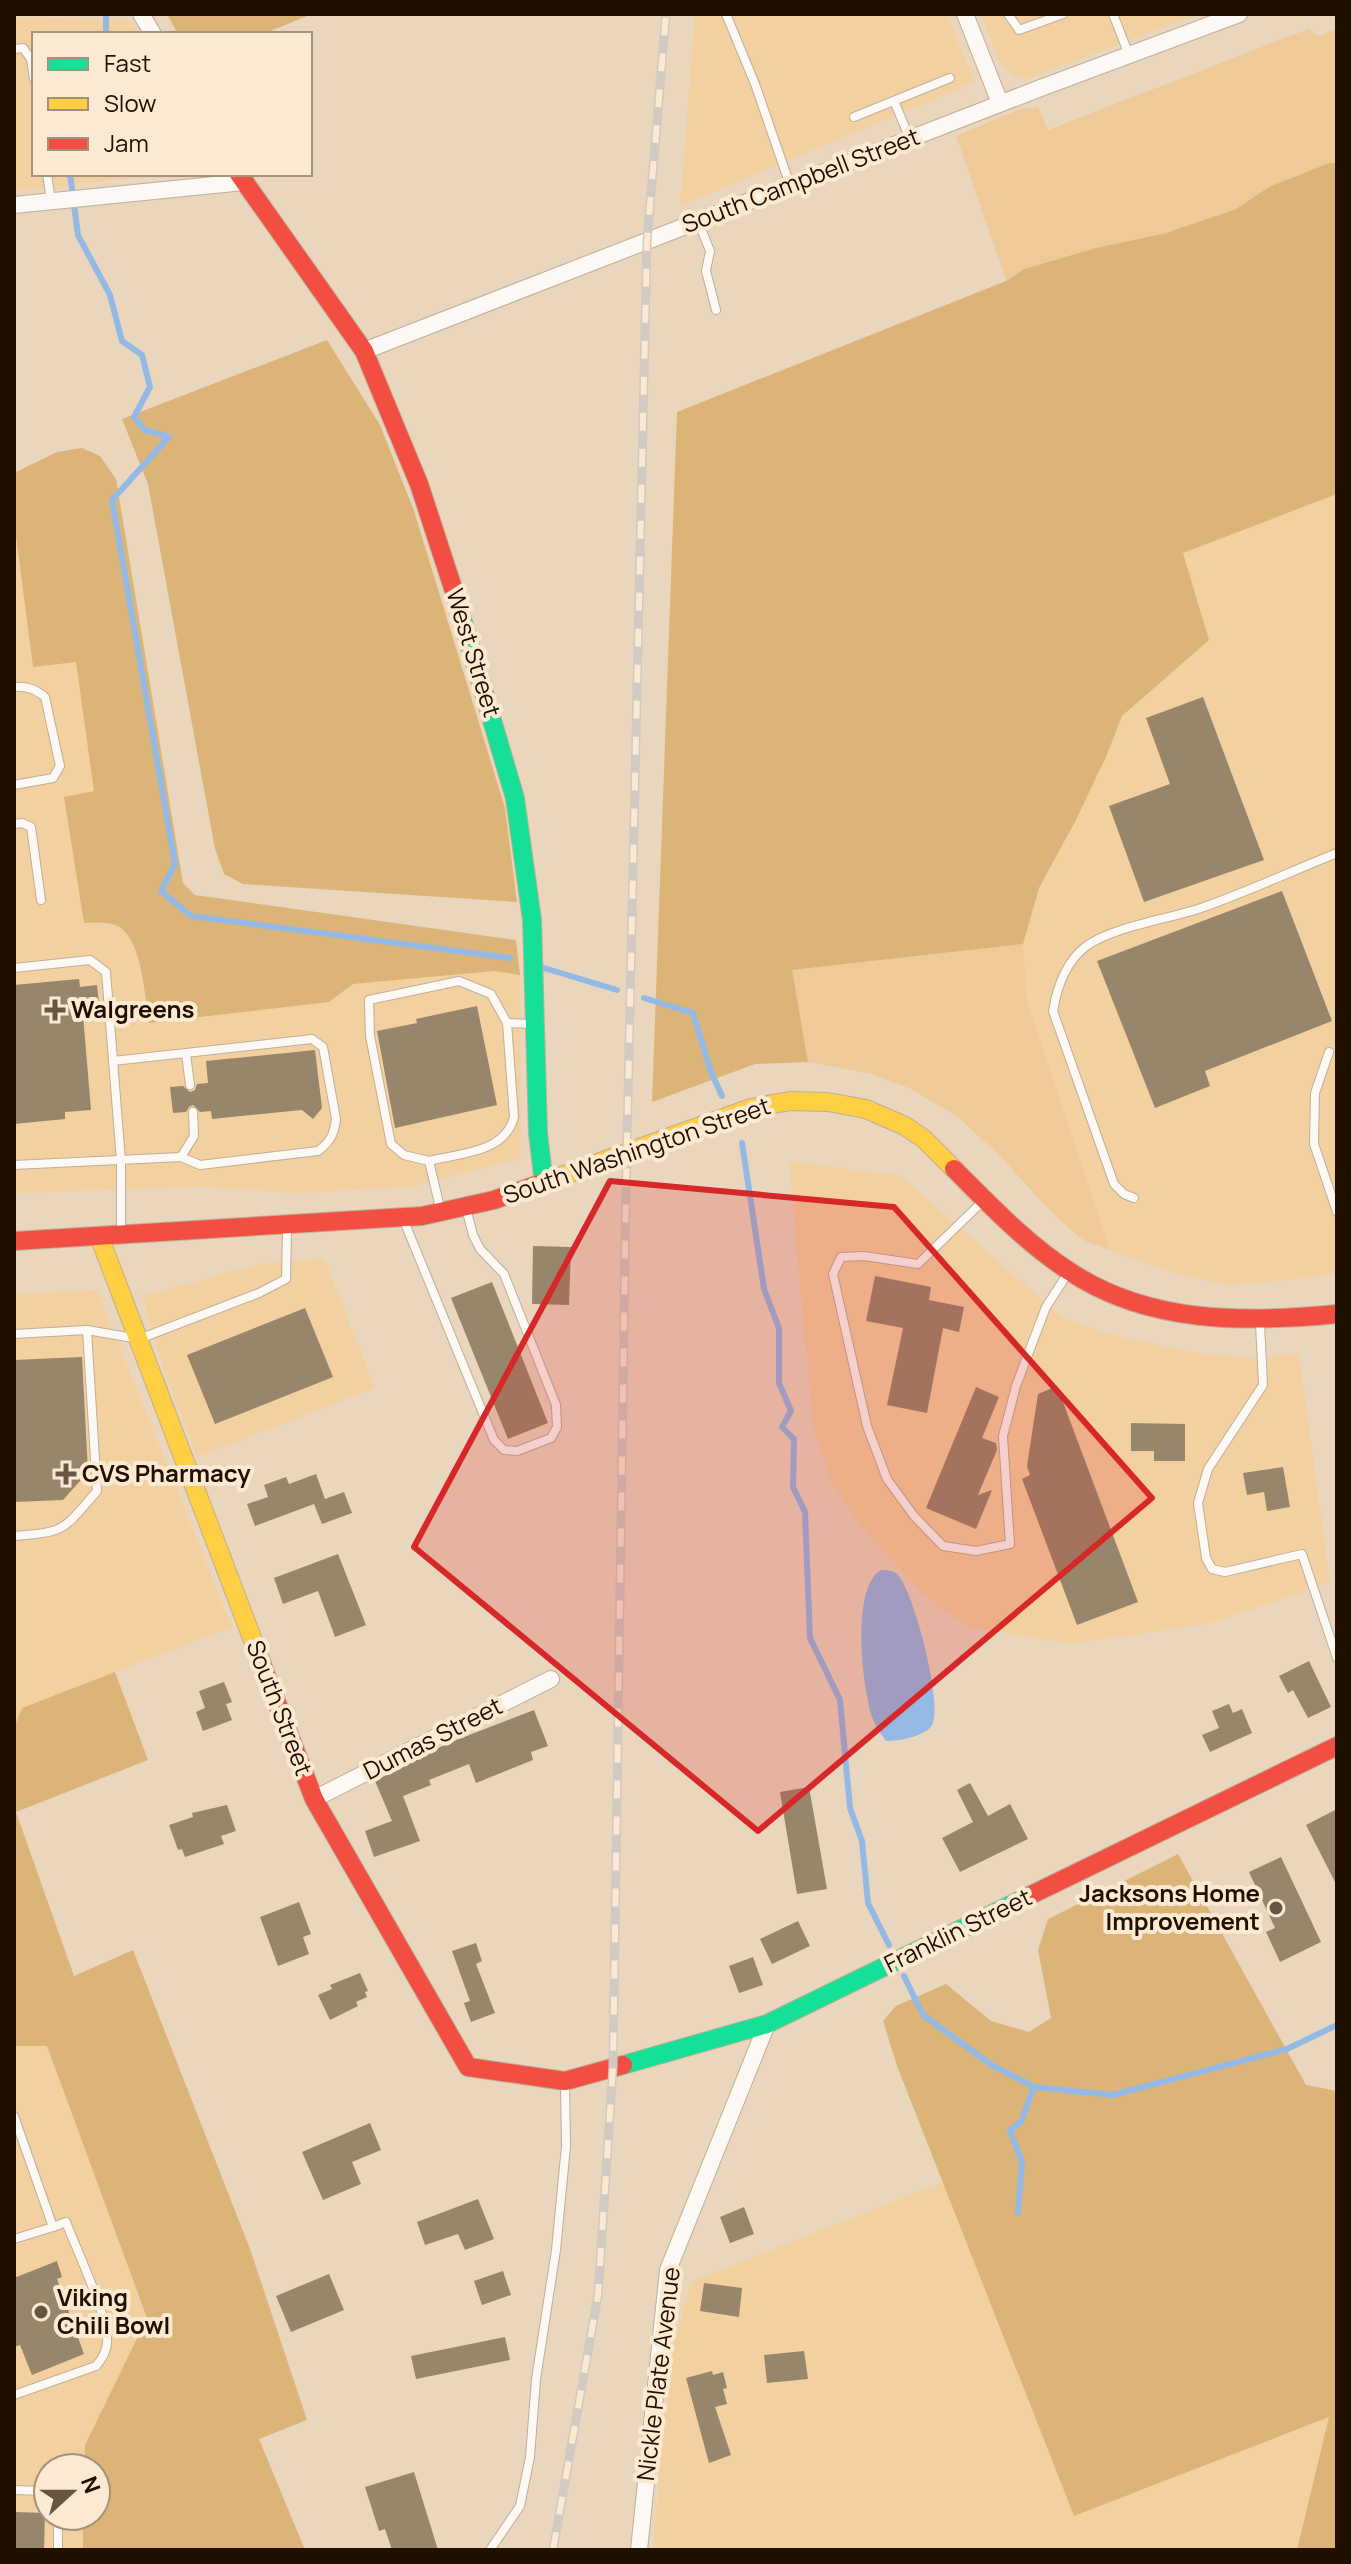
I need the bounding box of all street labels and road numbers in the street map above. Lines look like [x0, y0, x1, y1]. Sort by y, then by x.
street label: South Campbell Street [677, 119, 924, 240]
street label: West Street [439, 584, 510, 721]
street label: South Washington Street [499, 1088, 774, 1211]
street label: South Street [239, 1635, 321, 1780]
street label: Dumas Street [357, 1688, 508, 1787]
street label: Franklin Street [878, 1880, 1037, 1980]
street label: Nickle Plate Avenue [628, 2265, 687, 2483]

